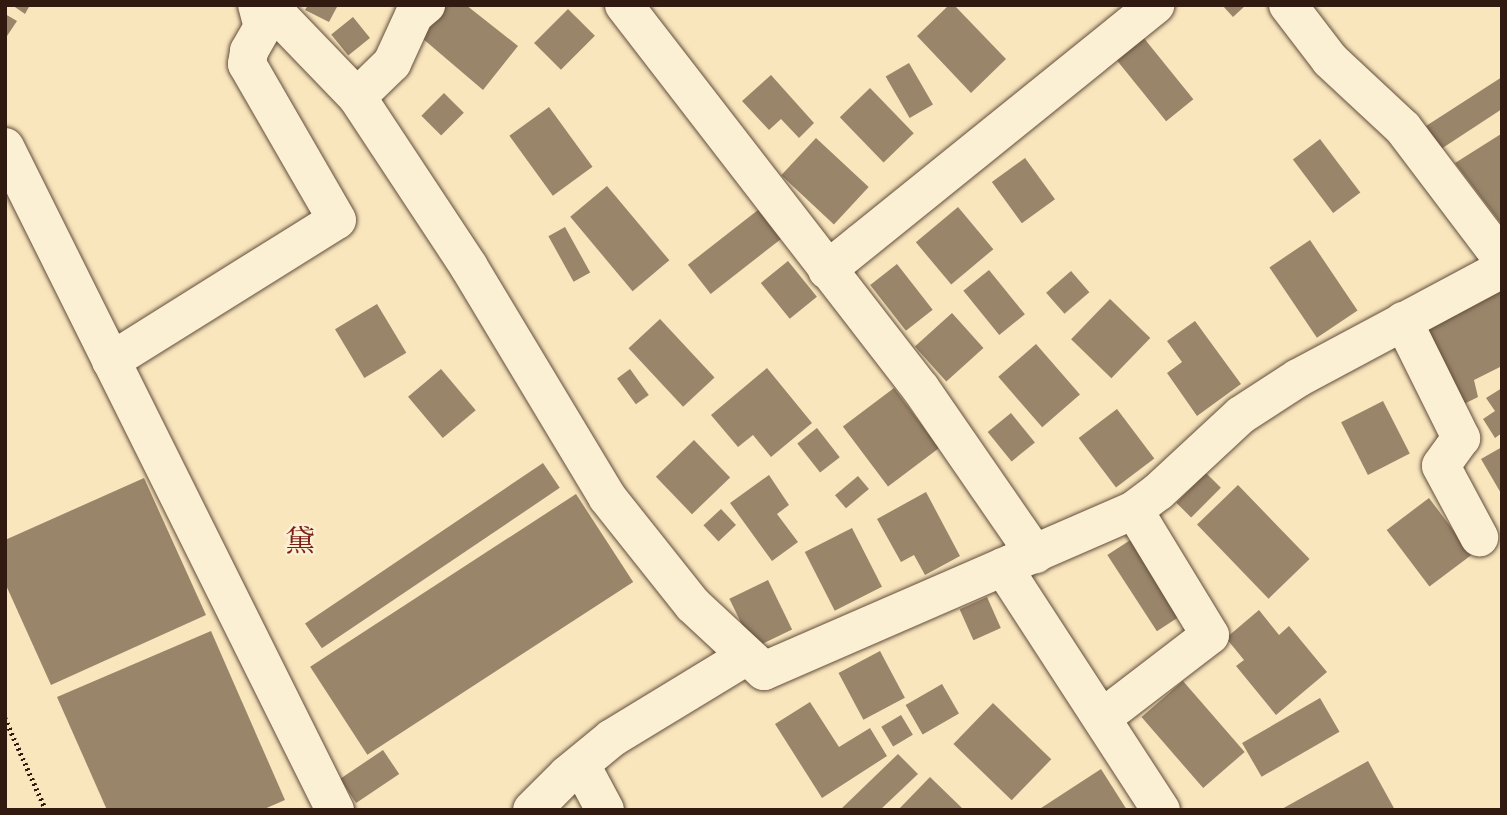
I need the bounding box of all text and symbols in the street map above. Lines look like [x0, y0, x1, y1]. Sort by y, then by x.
district label: 黛 [285, 524, 315, 560]

